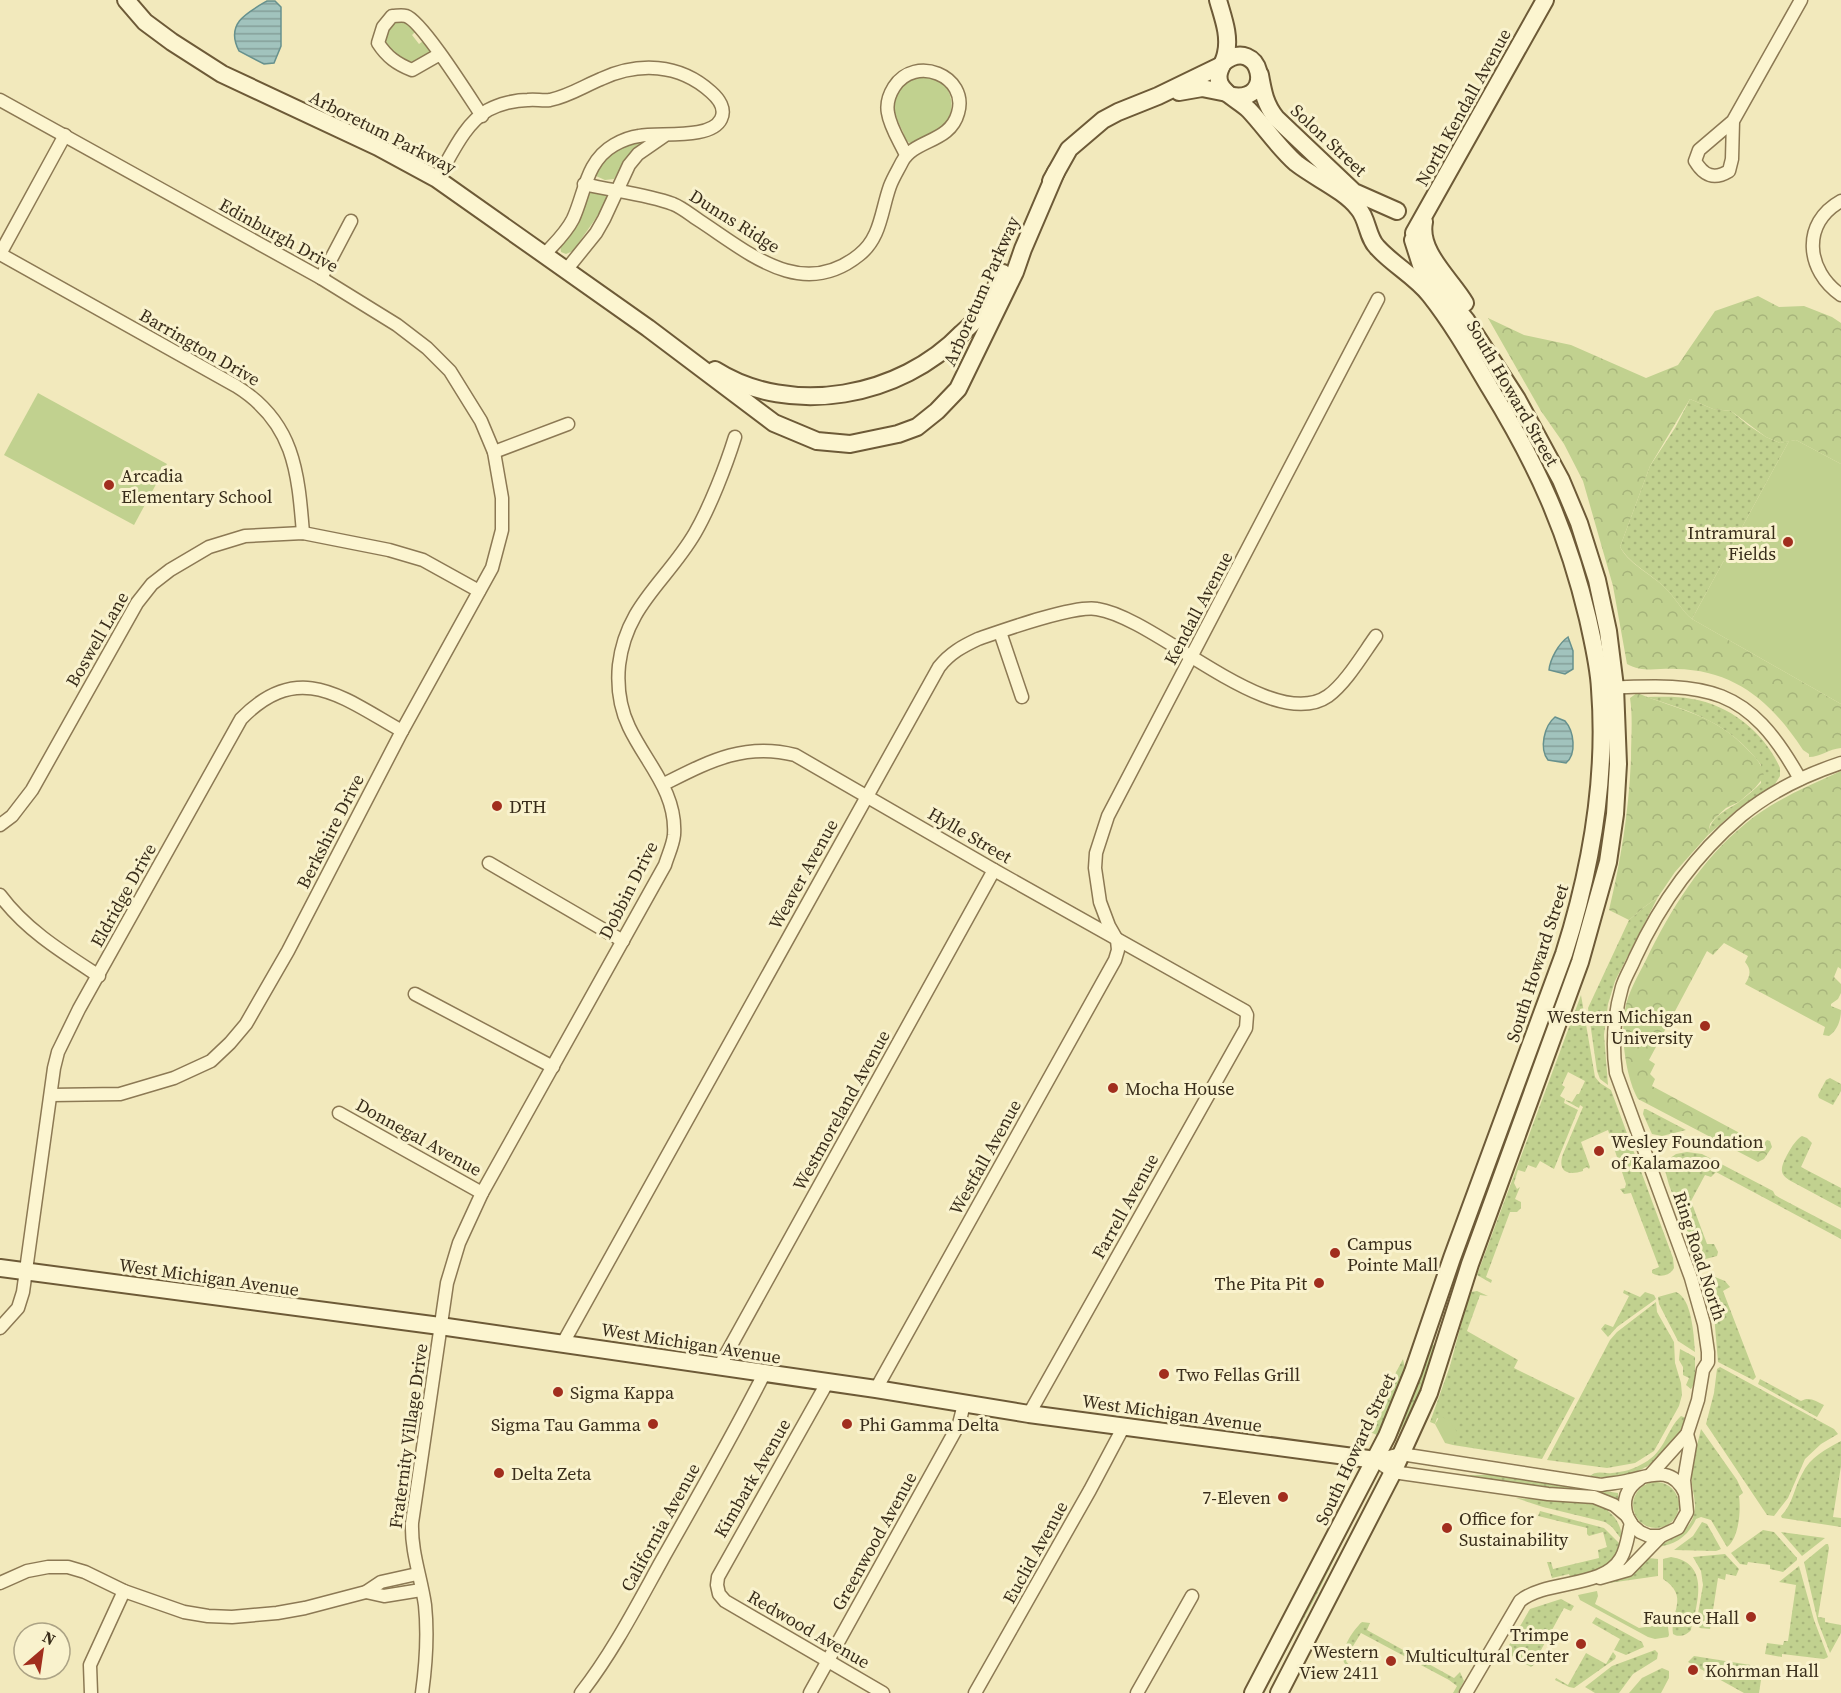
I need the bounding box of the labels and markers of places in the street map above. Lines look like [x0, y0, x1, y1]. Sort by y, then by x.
place label: Arcadia Elementary School [121, 463, 272, 509]
marker: Arcadia Elementary School [102, 478, 116, 492]
place label: Intramural Fields [1688, 520, 1776, 566]
marker: Intramural Fields [1781, 535, 1795, 549]
place label: DTH [509, 794, 546, 819]
marker: DTH [490, 799, 504, 813]
place label: Western Michigan University [1547, 1004, 1694, 1050]
marker: Western Michigan University [1698, 1019, 1712, 1033]
place label: Mocha House [1125, 1076, 1235, 1101]
marker: Mocha House [1106, 1081, 1120, 1095]
place label: Wesley Foundation of Kalamazoo [1611, 1129, 1764, 1175]
marker: Wesley Foundation of Kalamazoo [1592, 1144, 1606, 1158]
place label: Campus Pointe Mall [1347, 1231, 1438, 1277]
marker: Campus Pointe Mall [1328, 1246, 1342, 1260]
place label: The Pita Pit [1215, 1271, 1307, 1296]
marker: The Pita Pit [1312, 1276, 1326, 1290]
place label: Two Fellas Grill [1176, 1362, 1300, 1387]
marker: Two Fellas Grill [1157, 1367, 1171, 1381]
place label: Sigma Kappa [570, 1380, 675, 1405]
marker: Sigma Kappa [551, 1385, 565, 1399]
place label: Sigma Tau Gamma [491, 1412, 642, 1437]
place label: Phi Gamma Delta [859, 1412, 1000, 1437]
marker: Sigma Tau Gamma [646, 1417, 660, 1431]
marker: Phi Gamma Delta [840, 1417, 854, 1431]
place label: Delta Zeta [511, 1461, 592, 1486]
marker: Delta Zeta [492, 1466, 506, 1480]
place label: 7-Eleven [1202, 1485, 1271, 1510]
marker: 7-Eleven [1276, 1490, 1290, 1504]
place label: Office for Sustainability [1459, 1506, 1569, 1552]
marker: Office for Sustainability [1440, 1521, 1454, 1535]
place label: Faunce Hall [1643, 1605, 1739, 1630]
marker: Faunce Hall [1744, 1610, 1758, 1624]
place label: Trimpe Multicultural Center [1405, 1622, 1569, 1668]
marker: Trimpe Multicultural Center [1574, 1637, 1588, 1651]
place label: Western View 2411 [1299, 1639, 1379, 1685]
marker: Western View 2411 [1384, 1654, 1398, 1668]
place label: Kohrman Hall [1705, 1658, 1819, 1683]
marker: Kohrman Hall [1686, 1663, 1700, 1677]

